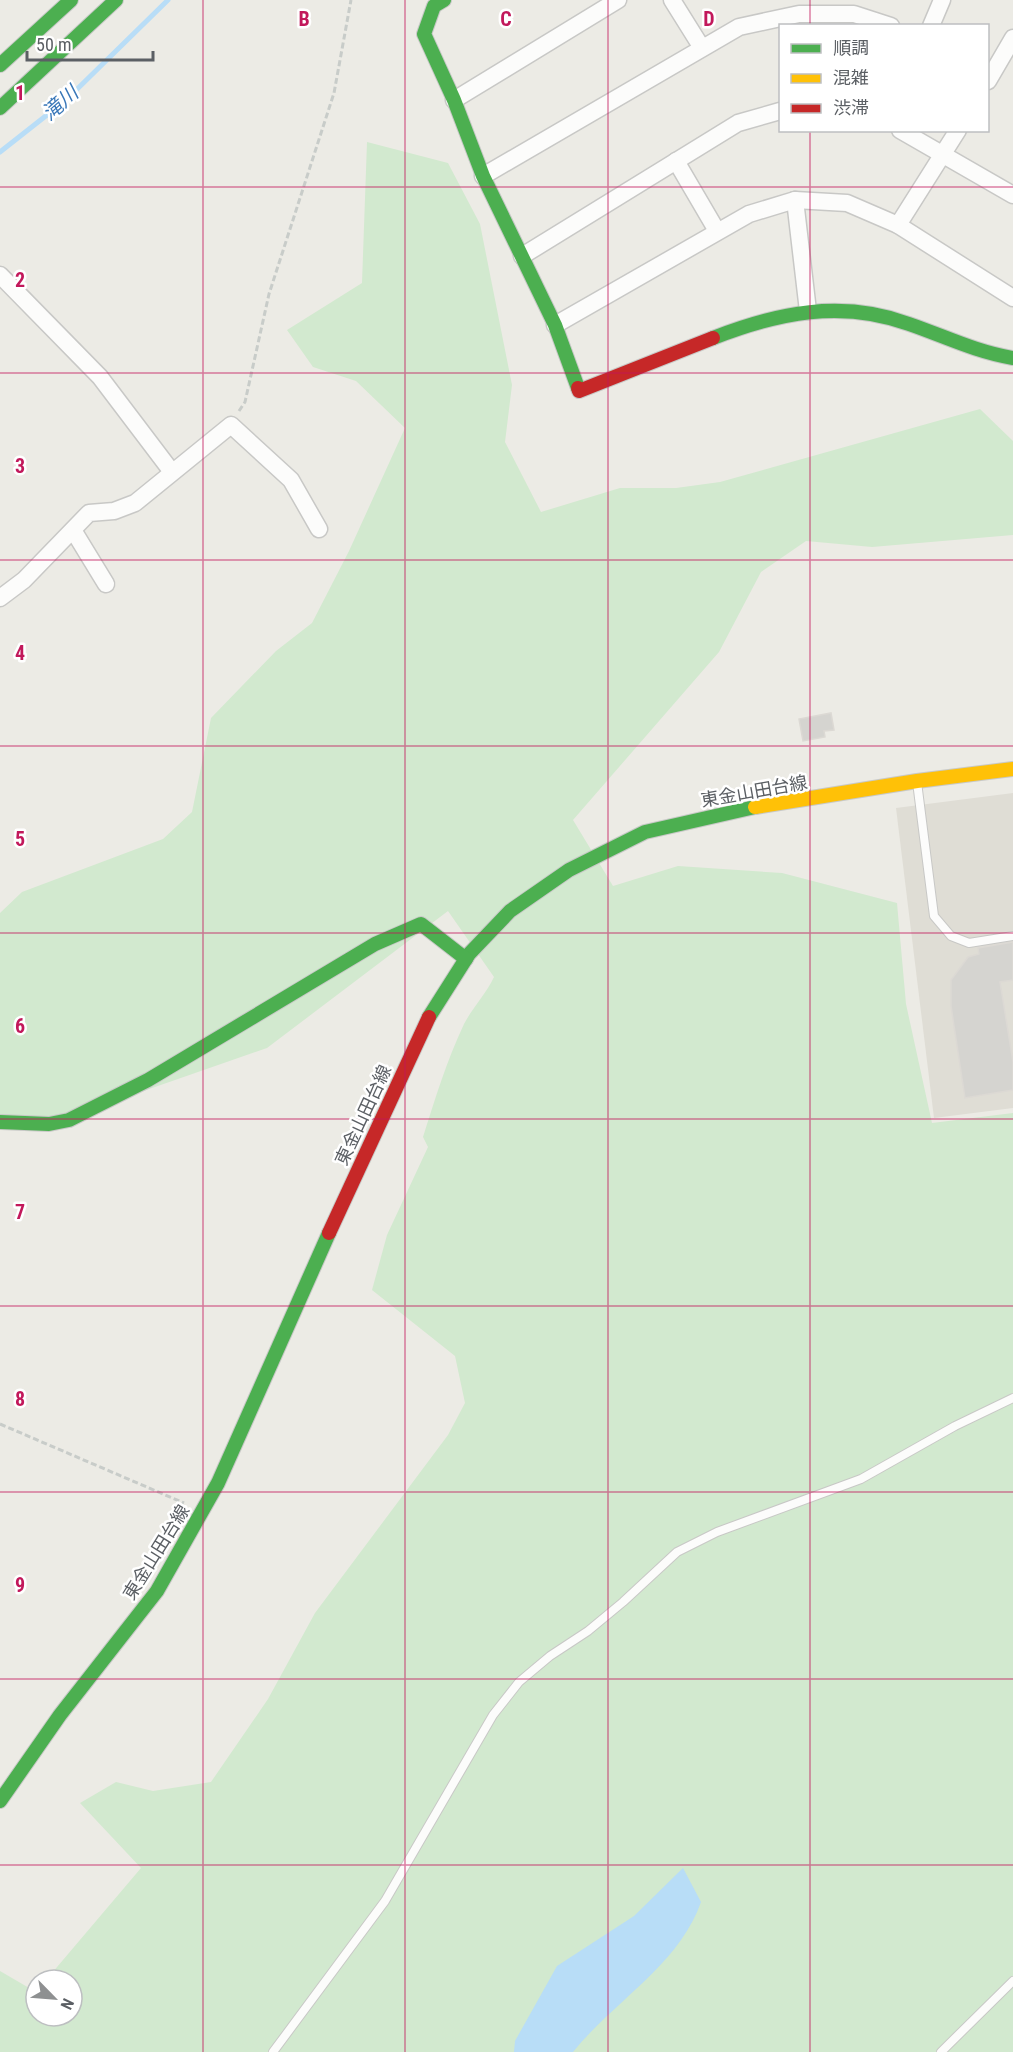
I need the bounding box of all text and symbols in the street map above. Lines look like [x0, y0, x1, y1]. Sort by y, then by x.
text: B [298, 7, 310, 31]
text: C [500, 7, 512, 31]
text: D [703, 7, 715, 31]
scale bar [27, 24, 153, 62]
legend [779, 24, 989, 132]
text: 50 m [36, 34, 71, 55]
text: 順調 [833, 37, 869, 58]
text: 混雑 [833, 67, 869, 88]
water label: 滝川 [37, 80, 84, 125]
text: 1 [15, 81, 25, 105]
text: 渋滞 [833, 97, 869, 118]
text: 2 [15, 268, 25, 292]
text: 3 [15, 454, 25, 478]
text: 4 [15, 641, 25, 665]
street label: 東金山田台線 [699, 771, 809, 811]
text: 5 [15, 827, 25, 851]
text: 6 [15, 1014, 25, 1038]
street label: 東金山田台線 [331, 1062, 395, 1168]
text: 7 [15, 1200, 25, 1224]
text: 8 [15, 1387, 25, 1411]
street label: 東金山田台線 [118, 1501, 194, 1603]
text: 9 [15, 1573, 25, 1597]
north arrow [24, 1968, 84, 2028]
text: N [56, 1996, 78, 2013]

